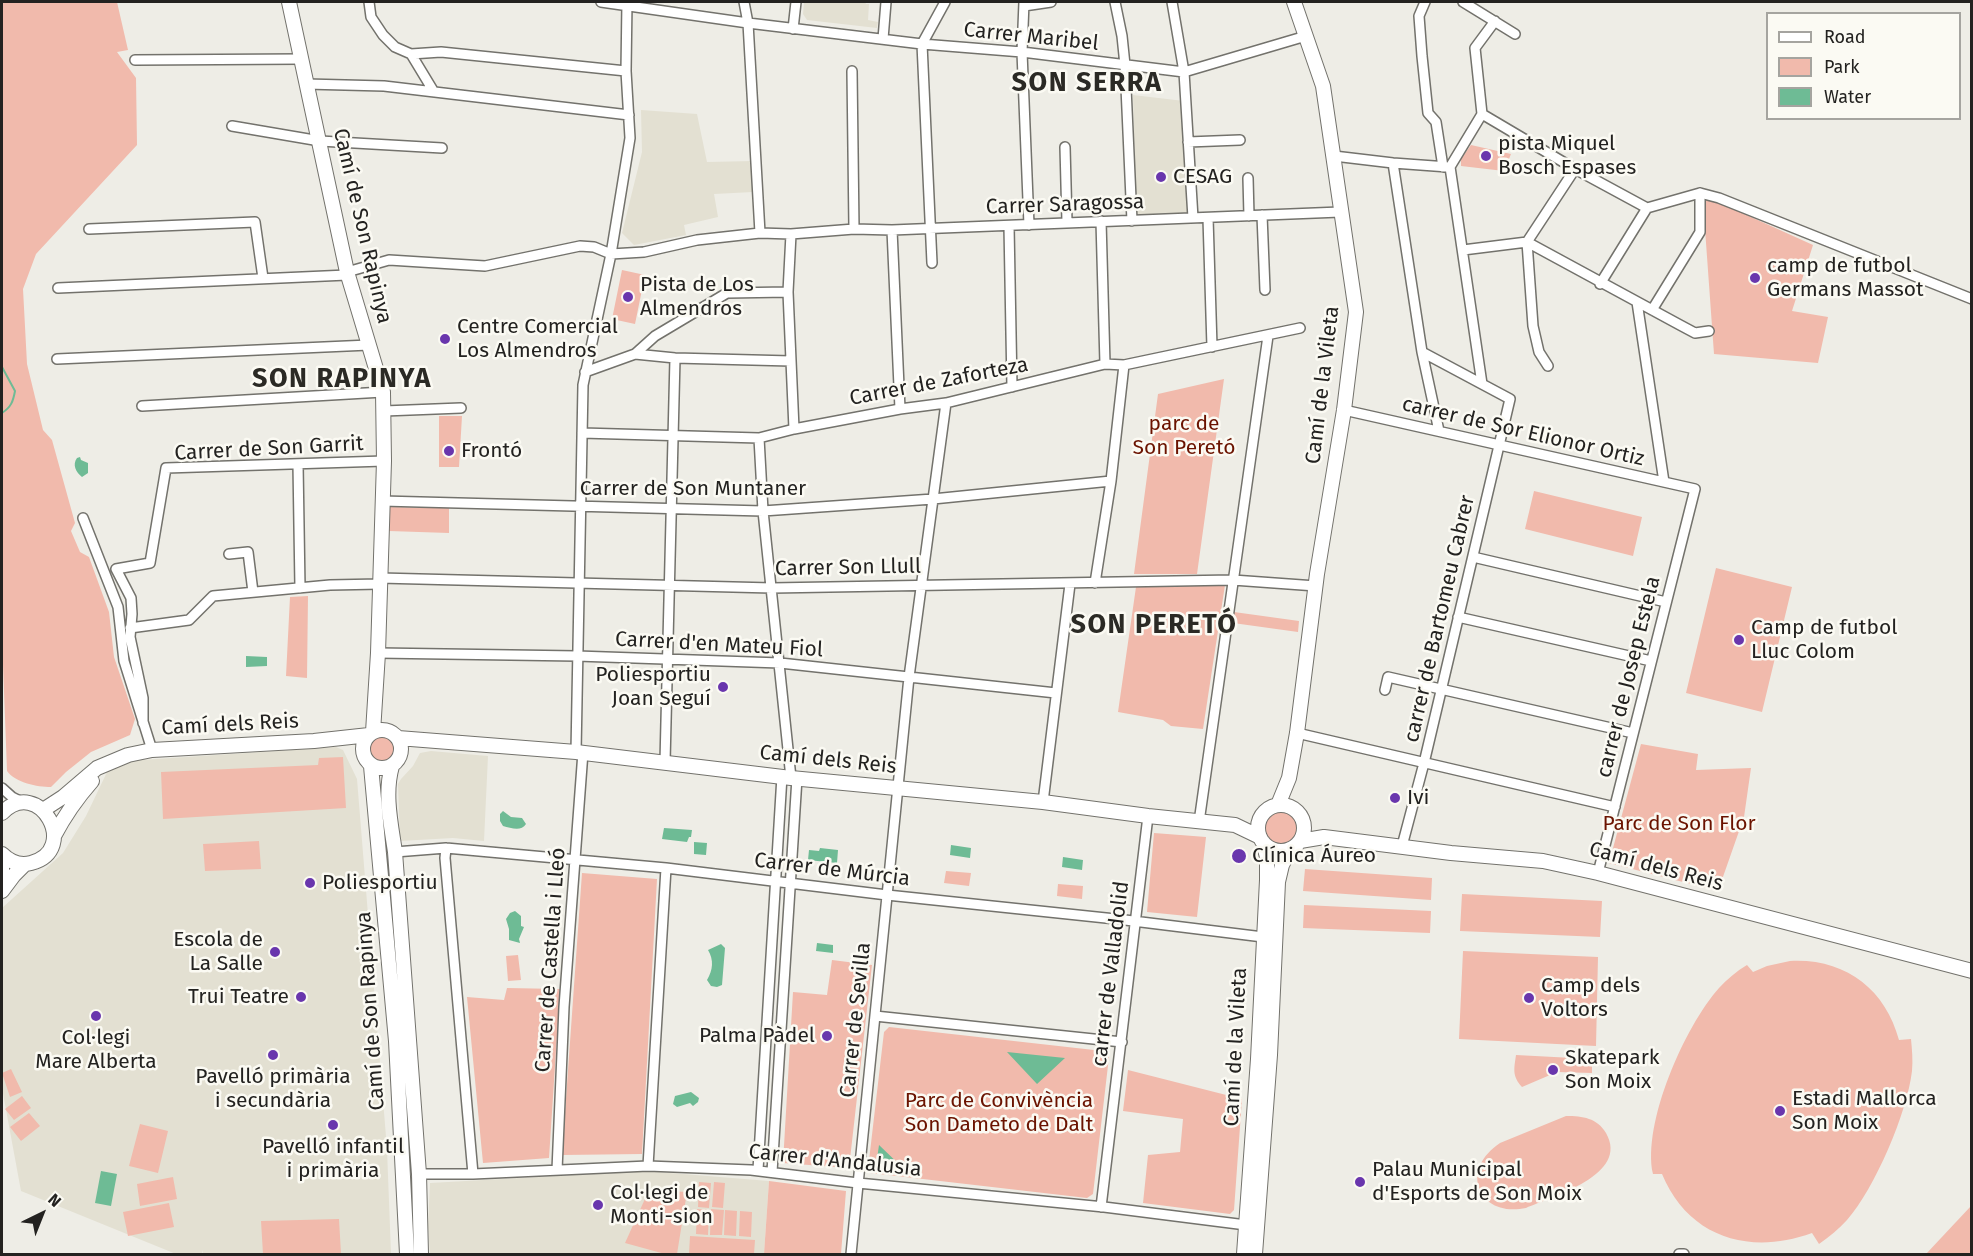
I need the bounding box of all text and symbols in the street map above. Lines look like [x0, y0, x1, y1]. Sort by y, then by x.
legend [1766, 12, 1961, 120]
street label: Carrer Maribel [962, 17, 1100, 57]
text: Road [1824, 26, 1866, 48]
text: Park [1824, 56, 1859, 78]
district label: SON SERRA [1012, 67, 1162, 99]
text: Water [1824, 86, 1871, 108]
street label: Camí de Son Rapinya [327, 126, 397, 326]
place label: pista Miquel Bosch Espases [1498, 131, 1636, 181]
marker: pista Miquel Bosch Espases [1479, 149, 1493, 163]
place label: CESAG [1173, 164, 1232, 190]
marker: CESAG [1154, 170, 1168, 184]
street label: Carrer Saragossa [985, 190, 1145, 220]
place label: camp de futbol Germans Massot [1767, 253, 1924, 303]
marker: camp de futbol Germans Massot [1748, 271, 1762, 285]
place label: Pista de Los Almendros [640, 272, 754, 322]
marker: Pista de Los Almendros [621, 290, 635, 304]
street label: Camí de la Vileta [1301, 305, 1345, 465]
place label: Centre Comercial Los Almendros [457, 314, 618, 364]
marker: Centre Comercial Los Almendros [438, 332, 452, 346]
street label: Carrer de Zaforteza [848, 352, 1030, 412]
district label: SON RAPINYA [252, 363, 432, 395]
street label: carrer de Sor Elionor Ortiz [1399, 392, 1647, 472]
park label: parc de Son Peretó [1132, 411, 1236, 461]
street label: Carrer de Son Garrit [174, 431, 364, 467]
place label: Frontó [461, 438, 522, 464]
marker: Frontó [442, 444, 456, 458]
street label: Carrer de Son Muntaner [580, 476, 806, 502]
street label: carrer de Bartomeu Cabrer [1399, 493, 1481, 745]
street label: Carrer Son Llull [775, 554, 921, 582]
street label: carrer de Josep Estela [1592, 574, 1666, 780]
district label: SON PERETÓ [1071, 609, 1237, 641]
place label: Camp de futbol Lluc Colom [1751, 615, 1897, 665]
street label: Carrer d'en Mateu Fiol [614, 627, 824, 663]
marker: Camp de futbol Lluc Colom [1732, 633, 1746, 647]
place label: Poliesportiu Joan Seguí [595, 662, 711, 712]
marker: Poliesportiu Joan Seguí [716, 680, 730, 694]
street label: Camí dels Reis [161, 709, 299, 741]
street label: Camí dels Reis [758, 740, 898, 780]
place label: Ivi [1407, 785, 1429, 811]
marker: Ivi [1388, 791, 1402, 805]
park label: Parc de Son Flor [1602, 811, 1756, 837]
street label: Camí dels Reis [1586, 837, 1726, 897]
place label: Clínica Áureo [1252, 843, 1376, 869]
street label: Carrer de Castella i Lleó [531, 847, 571, 1073]
marker: Clínica Áureo [1230, 847, 1248, 865]
street label: Carrer de Múrcia [753, 848, 911, 892]
place label: Poliesportiu [322, 870, 438, 896]
marker: Poliesportiu [303, 876, 317, 890]
street label: carrer de Valladolid [1087, 880, 1135, 1068]
street label: Camí de Son Rapinya [351, 911, 391, 1111]
place label: Escola de La Salle [173, 927, 263, 977]
street label: Carrer de Sevilla [835, 941, 877, 1099]
marker: Escola de La Salle [268, 945, 282, 959]
street label: Camí de la Vileta [1219, 967, 1253, 1127]
place label: Camp dels Voltors [1541, 973, 1640, 1023]
place label: Trui Teatre [188, 984, 289, 1010]
marker: Trui Teatre [294, 990, 308, 1004]
marker: Camp dels Voltors [1522, 991, 1536, 1005]
marker: Col·legi Mare Alberta [89, 1009, 103, 1023]
place label: Palma Pàdel [699, 1023, 815, 1049]
place label: Col·legi Mare Alberta [35, 1025, 157, 1075]
marker: Palma Pàdel [820, 1029, 834, 1043]
place label: Skatepark Son Moix [1565, 1045, 1660, 1095]
marker: Pavelló primària i secundària [266, 1048, 280, 1062]
marker: Skatepark Son Moix [1546, 1063, 1560, 1077]
place label: Pavelló primària i secundària [195, 1064, 351, 1114]
place label: Estadi Mallorca Son Moix [1792, 1086, 1937, 1136]
park label: Parc de Convivència Son Dameto de Dalt [905, 1088, 1093, 1138]
marker: Estadi Mallorca Son Moix [1773, 1104, 1787, 1118]
marker: Pavelló infantil i primària [326, 1118, 340, 1132]
place label: Pavelló infantil i primària [262, 1134, 404, 1184]
street label: Carrer d'Andalusia [747, 1139, 923, 1183]
place label: Palau Municipal d'Esports de Son Moix [1372, 1157, 1582, 1207]
marker: Palau Municipal d'Esports de Son Moix [1353, 1175, 1367, 1189]
place label: Col·legi de Monti-sion [610, 1180, 713, 1230]
north arrow [12, 1184, 72, 1244]
text: N [44, 1190, 65, 1211]
marker: Col·legi de Monti-sion [591, 1198, 605, 1212]

